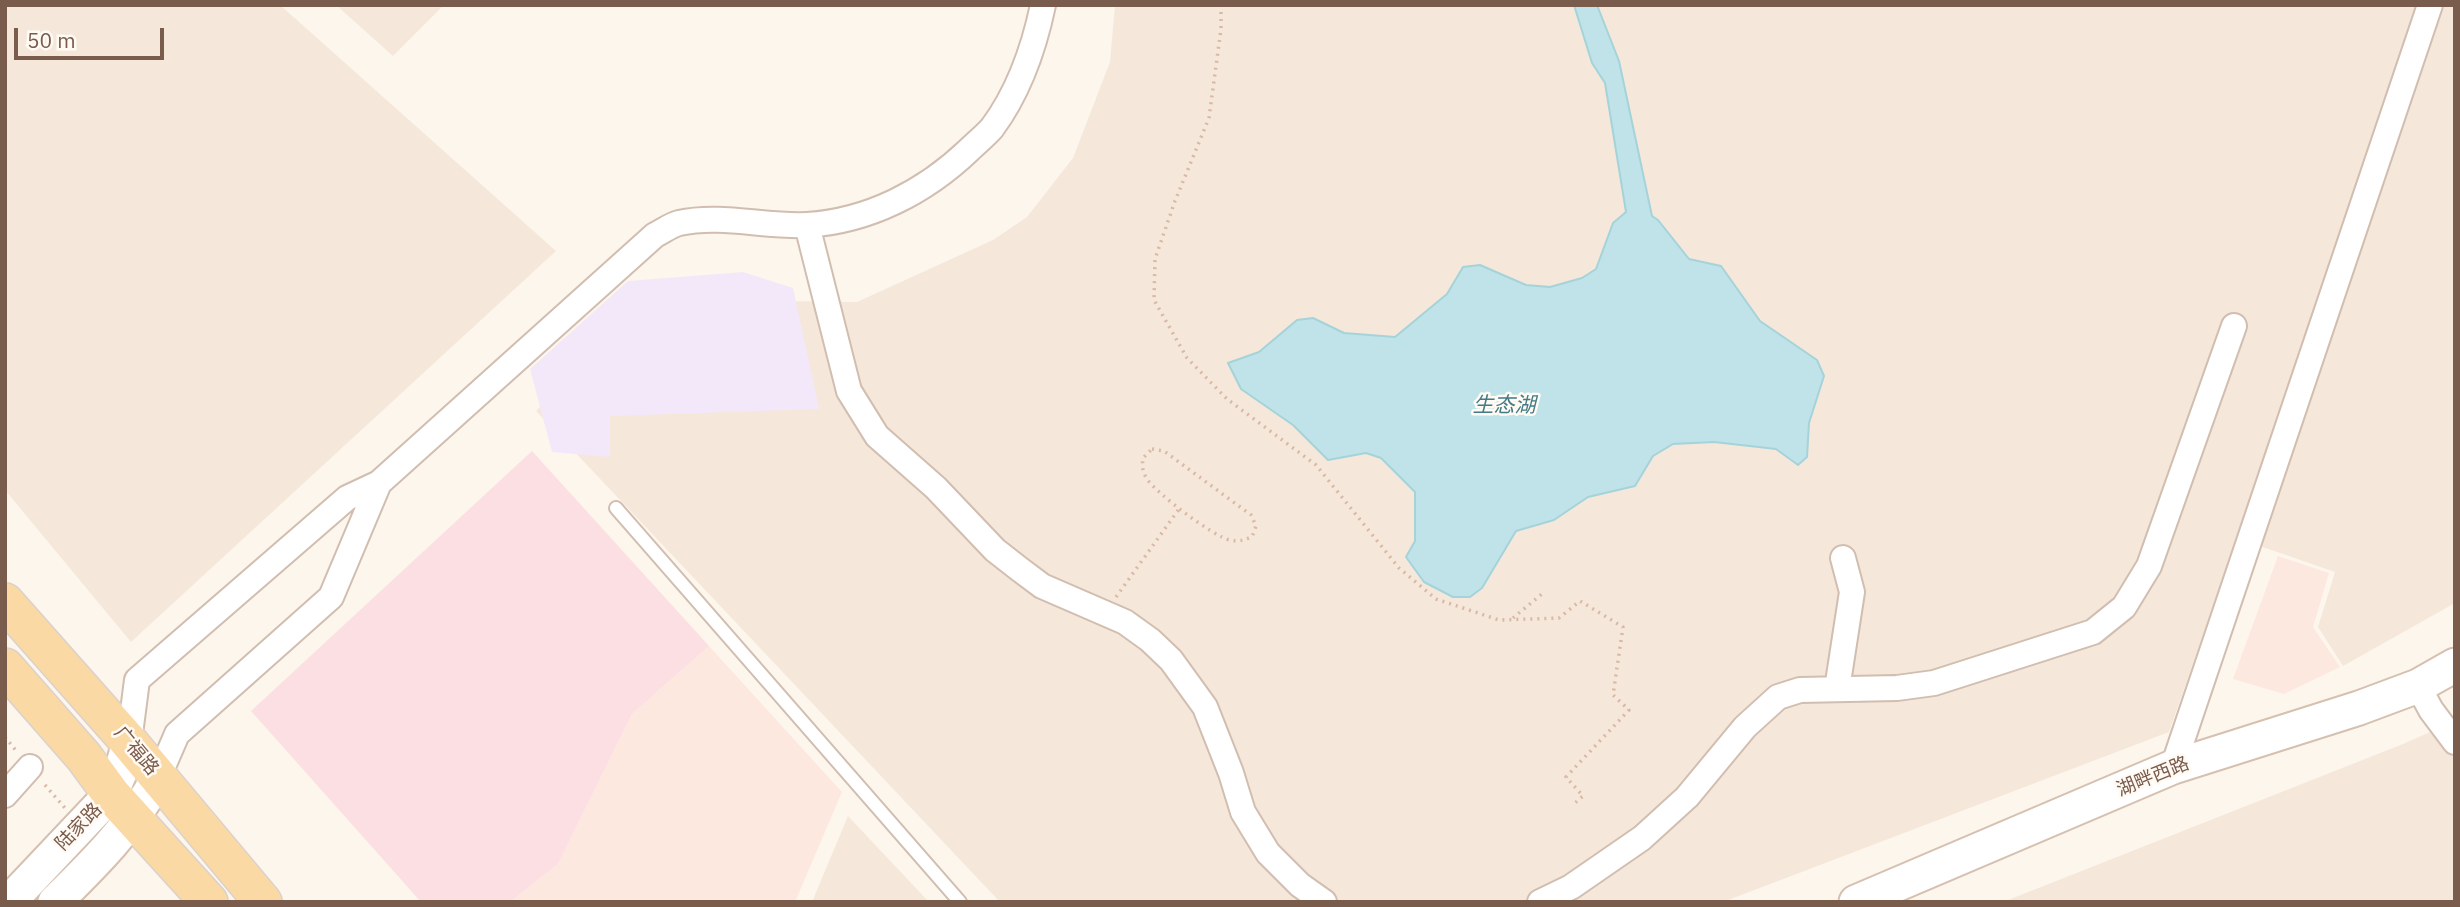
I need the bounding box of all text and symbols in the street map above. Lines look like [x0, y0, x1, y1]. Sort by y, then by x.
scale bar [18, 14, 168, 58]
text: 50 m [27, 26, 76, 54]
water label: 生态湖 [1473, 393, 1535, 419]
street label: 广福路 [109, 722, 163, 780]
street label: 湖畔西路 [2113, 752, 2193, 802]
street label: 陆家路 [51, 799, 107, 855]

